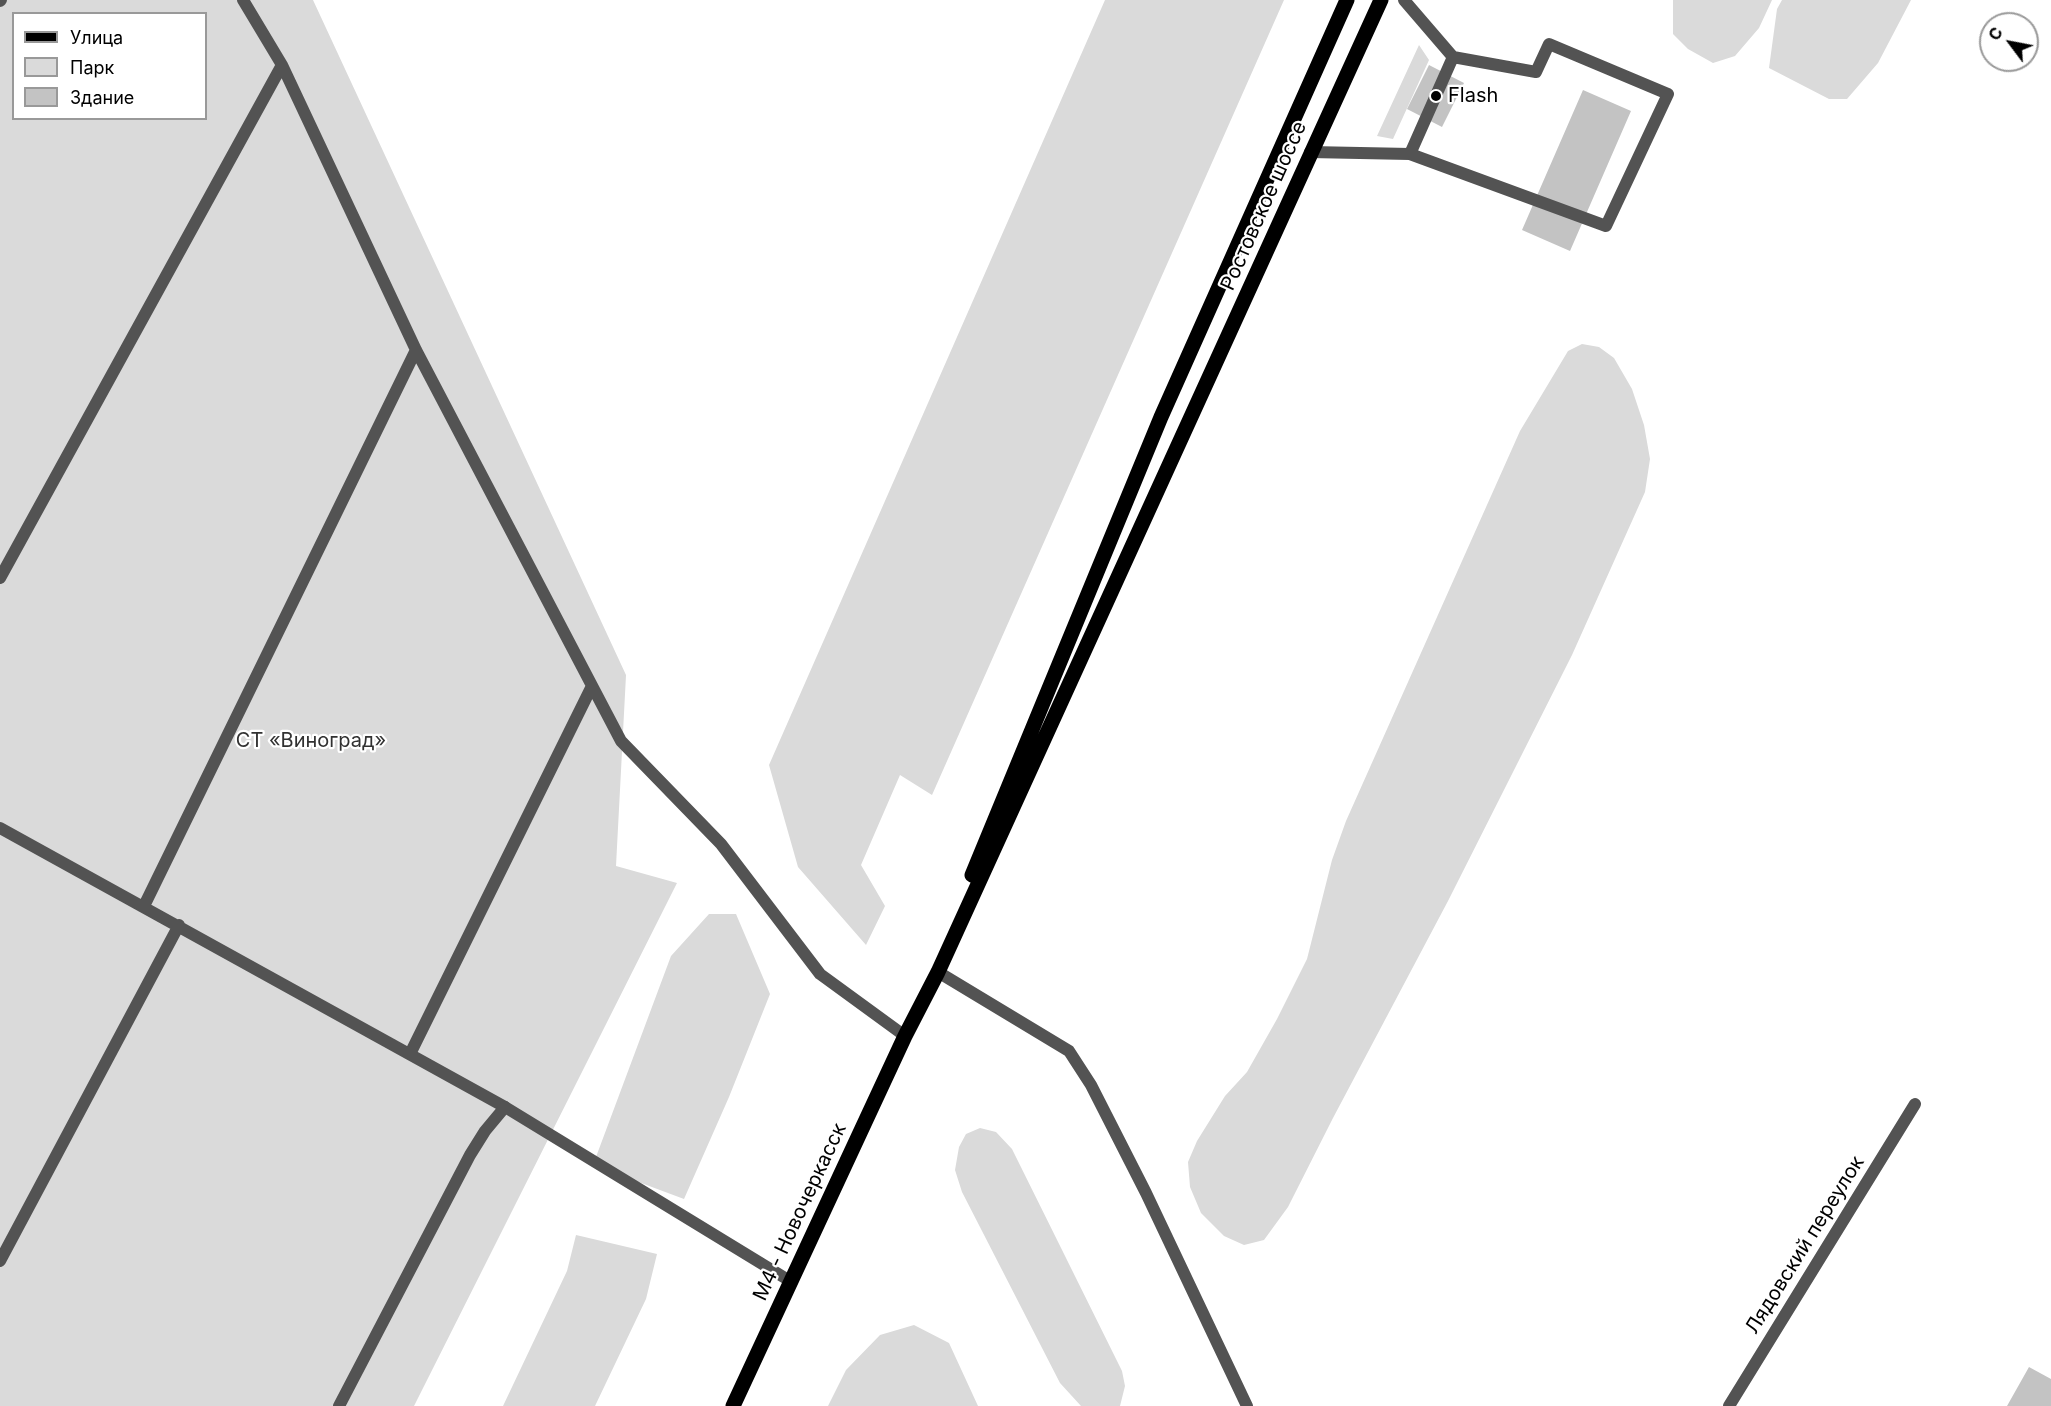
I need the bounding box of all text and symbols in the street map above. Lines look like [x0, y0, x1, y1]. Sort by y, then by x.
legend [12, 12, 207, 120]
north arrow [1979, 12, 2039, 72]
text: С [1984, 23, 2007, 44]
text: Улица [70, 27, 123, 48]
text: Парк [70, 57, 114, 78]
place label: Flash [1448, 84, 1498, 108]
text: Здание [70, 87, 134, 108]
marker: Flash [1429, 89, 1443, 103]
street label: Ростовское шоссе [1216, 118, 1312, 294]
park label: СТ «Виноград» [236, 729, 386, 753]
street label: М4 - Новочеркасск [748, 1119, 852, 1305]
street label: Лядовский переулок [1740, 1152, 1870, 1338]

